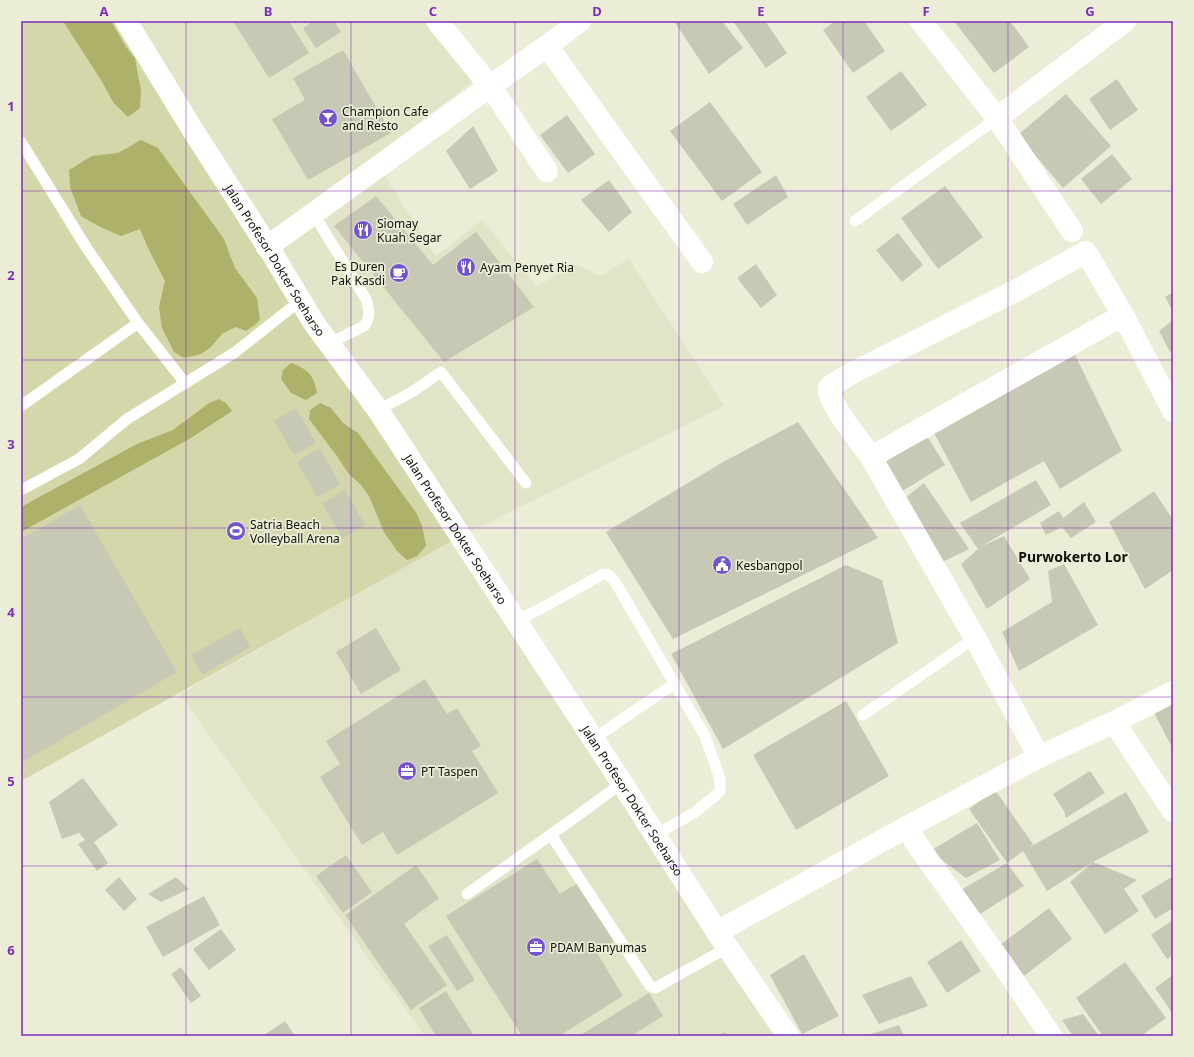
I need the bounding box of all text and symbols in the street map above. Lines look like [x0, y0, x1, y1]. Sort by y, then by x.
text: A [100, 2, 109, 20]
text: B [264, 2, 272, 20]
text: C [429, 2, 437, 20]
text: D [592, 2, 602, 20]
text: E [757, 2, 765, 20]
text: F [922, 2, 930, 20]
text: G [1085, 2, 1095, 20]
text: 1 [7, 97, 15, 115]
place label: Champion Cafe and Resto [342, 103, 429, 134]
bar icon: Champion Cafe and Resto [317, 107, 339, 129]
street label: Jalan Profesor Dokter Soeharso [221, 180, 329, 340]
place label: Siomay Kuah Segar [377, 215, 442, 246]
restaurant icon: Siomay Kuah Segar [352, 219, 374, 241]
restaurant icon: Ayam Penyet Ria [455, 256, 477, 278]
place label: Es Duren Pak Kasdi [331, 258, 385, 289]
place label: Ayam Penyet Ria [480, 259, 574, 276]
cafe icon: Es Duren Pak Kasdi [388, 262, 410, 284]
text: 2 [7, 266, 15, 284]
text: 3 [7, 435, 15, 453]
street label: Jalan Profesor Dokter Soeharso [400, 450, 511, 607]
place label: Satria Beach Volleyball Arena [250, 516, 340, 547]
sports icon: Satria Beach Volleyball Arena [225, 520, 247, 542]
district label: Purwokerto Lor [1018, 547, 1128, 566]
public building icon: Kesbangpol [711, 554, 733, 576]
place label: Kesbangpol [736, 557, 803, 574]
text: 4 [7, 603, 15, 621]
street label: Jalan Profesor Dokter Soeharso [577, 721, 688, 879]
office icon: PT Taspen [396, 760, 418, 782]
place label: PT Taspen [421, 763, 478, 780]
text: 5 [7, 772, 15, 790]
office icon: PDAM Banyumas [525, 936, 547, 958]
place label: PDAM Banyumas [550, 939, 647, 956]
text: 6 [7, 941, 15, 959]

